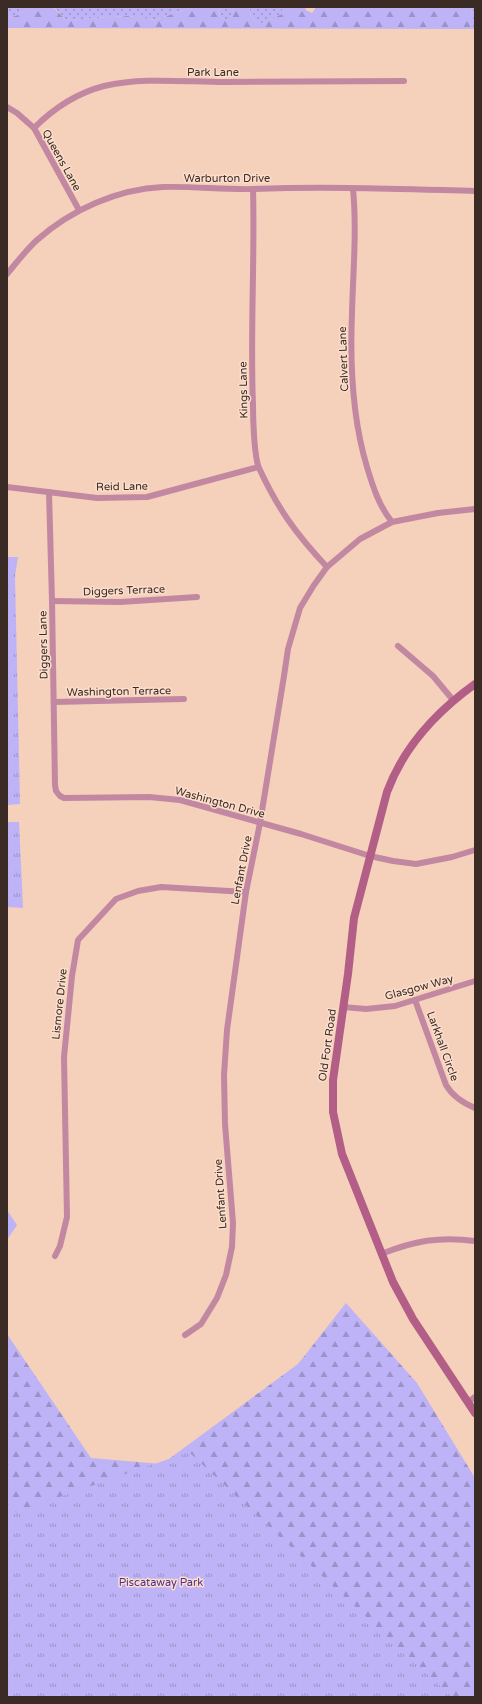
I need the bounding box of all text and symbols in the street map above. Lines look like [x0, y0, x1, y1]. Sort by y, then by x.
street label: Park Lane [187, 66, 239, 79]
street label: Queens Lane [39, 127, 84, 193]
street label: Warburton Drive [184, 172, 270, 185]
street label: Calvert Lane [336, 326, 351, 392]
street label: Kings Lane [237, 361, 250, 419]
street label: Reid Lane [96, 480, 148, 493]
street label: Diggers Terrace [83, 583, 165, 598]
street label: Diggers Lane [36, 610, 51, 679]
street label: Washington Terrace [67, 684, 171, 699]
street label: Washington Drive [173, 784, 266, 821]
street label: Lenfant Drive [228, 834, 255, 906]
street label: Lismore Drive [49, 968, 70, 1040]
street label: Glasgow Way [383, 972, 455, 1003]
street label: Old Fort Road [316, 1008, 339, 1082]
street label: Larkhall Circle [424, 1010, 461, 1083]
street label: Lenfant Drive [212, 1159, 229, 1229]
park label: Piscataway Park [119, 1576, 203, 1589]

